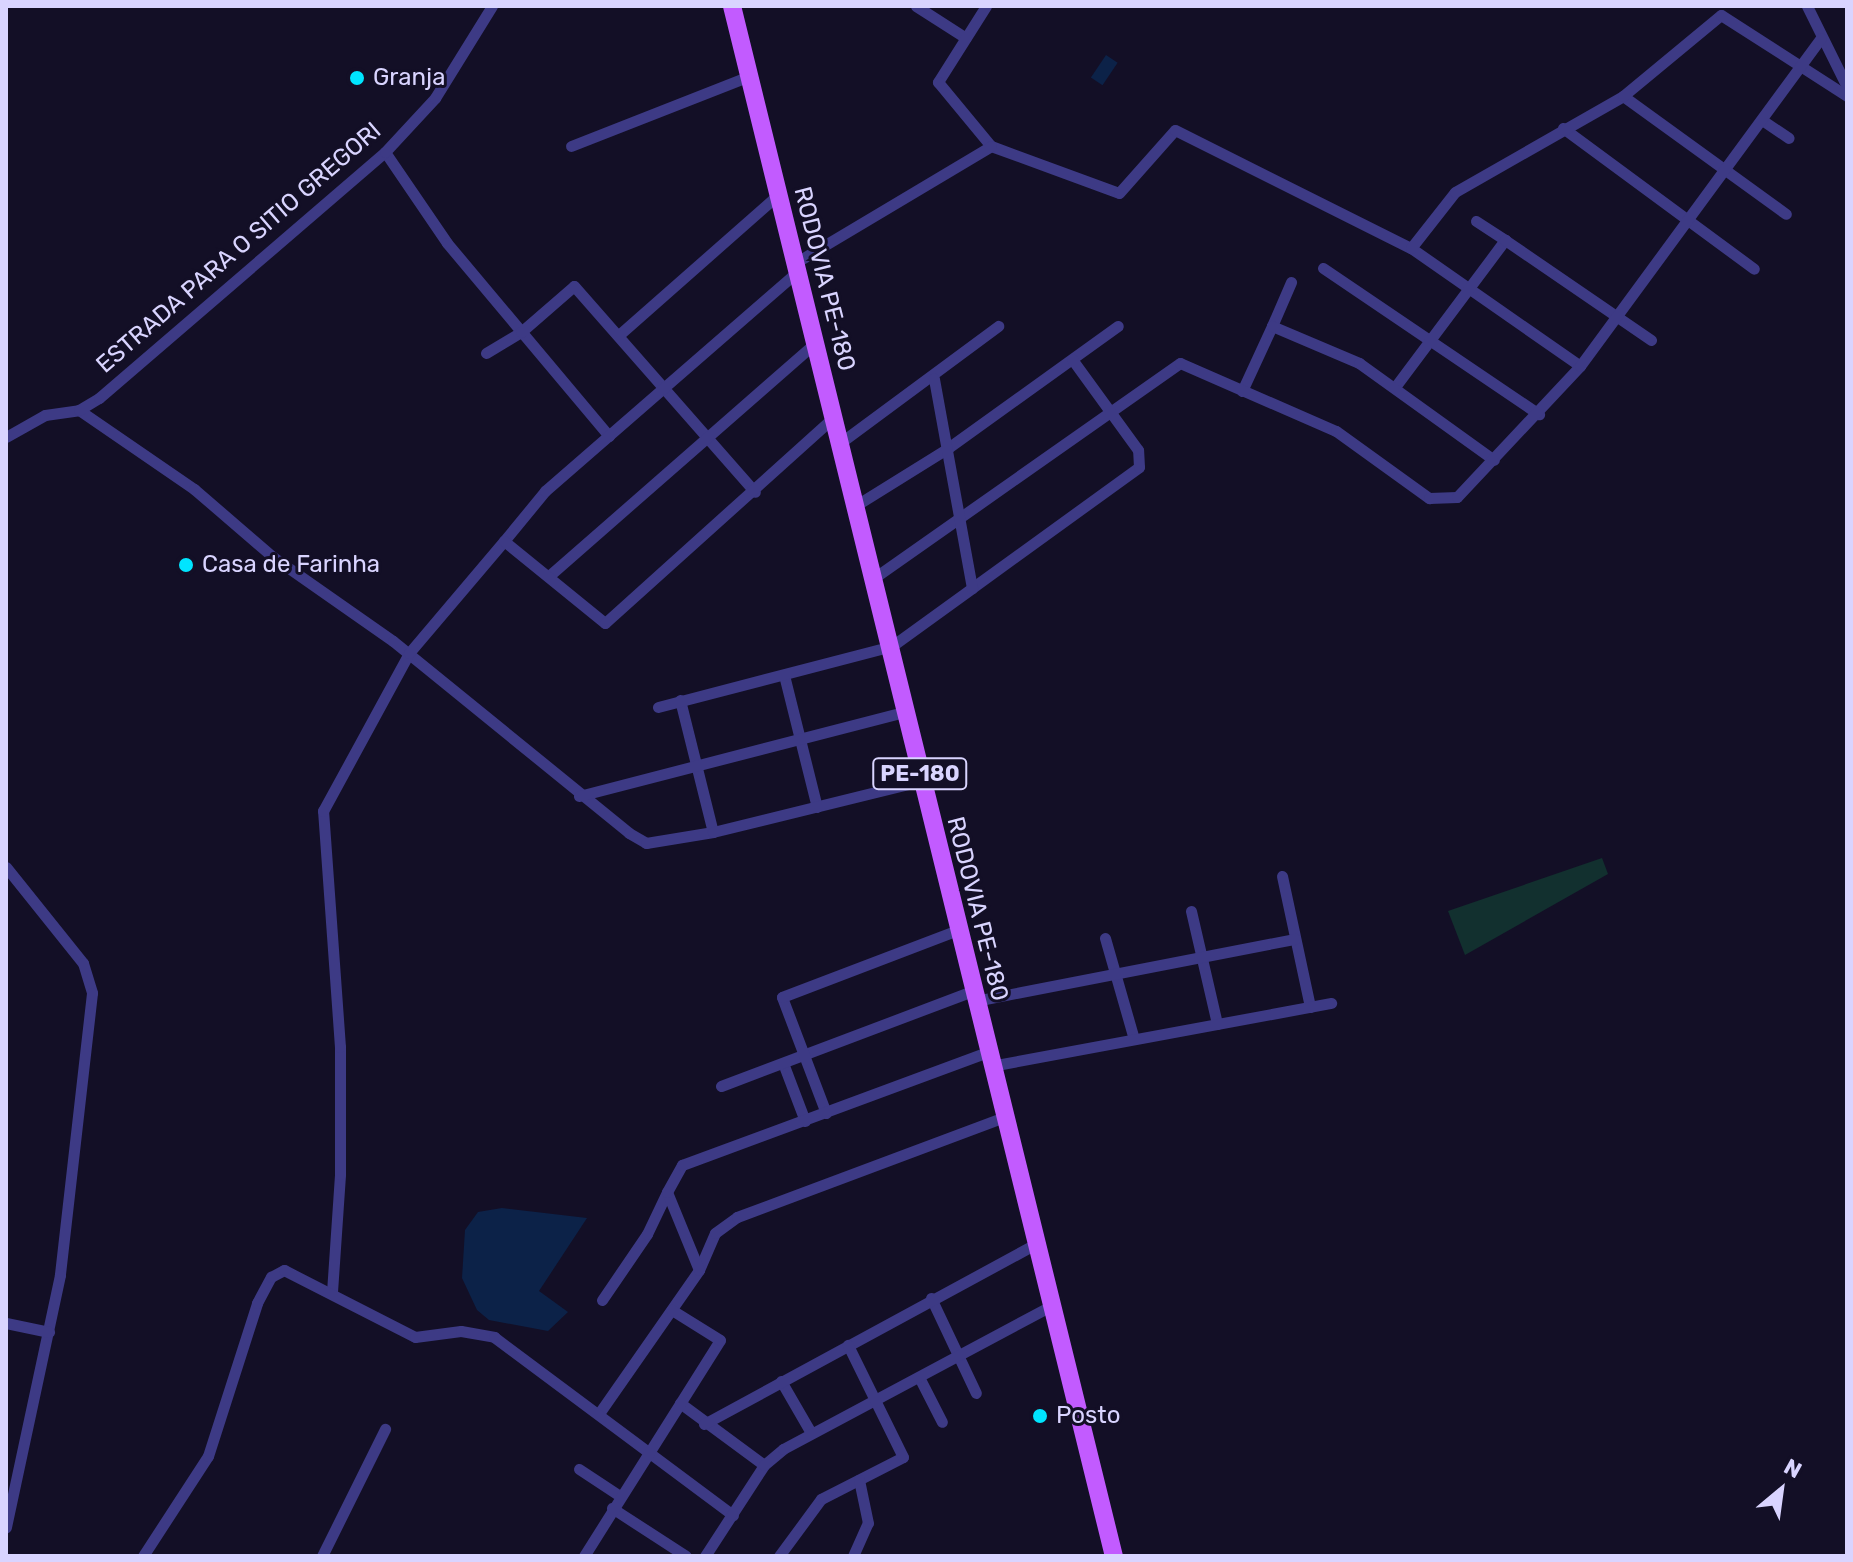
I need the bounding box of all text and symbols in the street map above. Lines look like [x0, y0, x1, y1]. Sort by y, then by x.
place label: Granja [373, 64, 445, 92]
marker: Granja [348, 69, 366, 87]
street label: ESTRADA PARA O SITIO GREGORI [90, 116, 388, 380]
street label: RODOVIA PE-180 [787, 184, 861, 374]
place label: Casa de Farinha [202, 551, 380, 579]
marker: Casa de Farinha [177, 556, 195, 574]
road number: PE-180 [872, 756, 968, 792]
street label: RODOVIA PE-180 [940, 814, 1014, 1004]
place label: Posto [1056, 1402, 1120, 1430]
marker: Posto [1031, 1407, 1049, 1425]
north arrow [1741, 1450, 1821, 1530]
text: N [1779, 1453, 1806, 1484]

